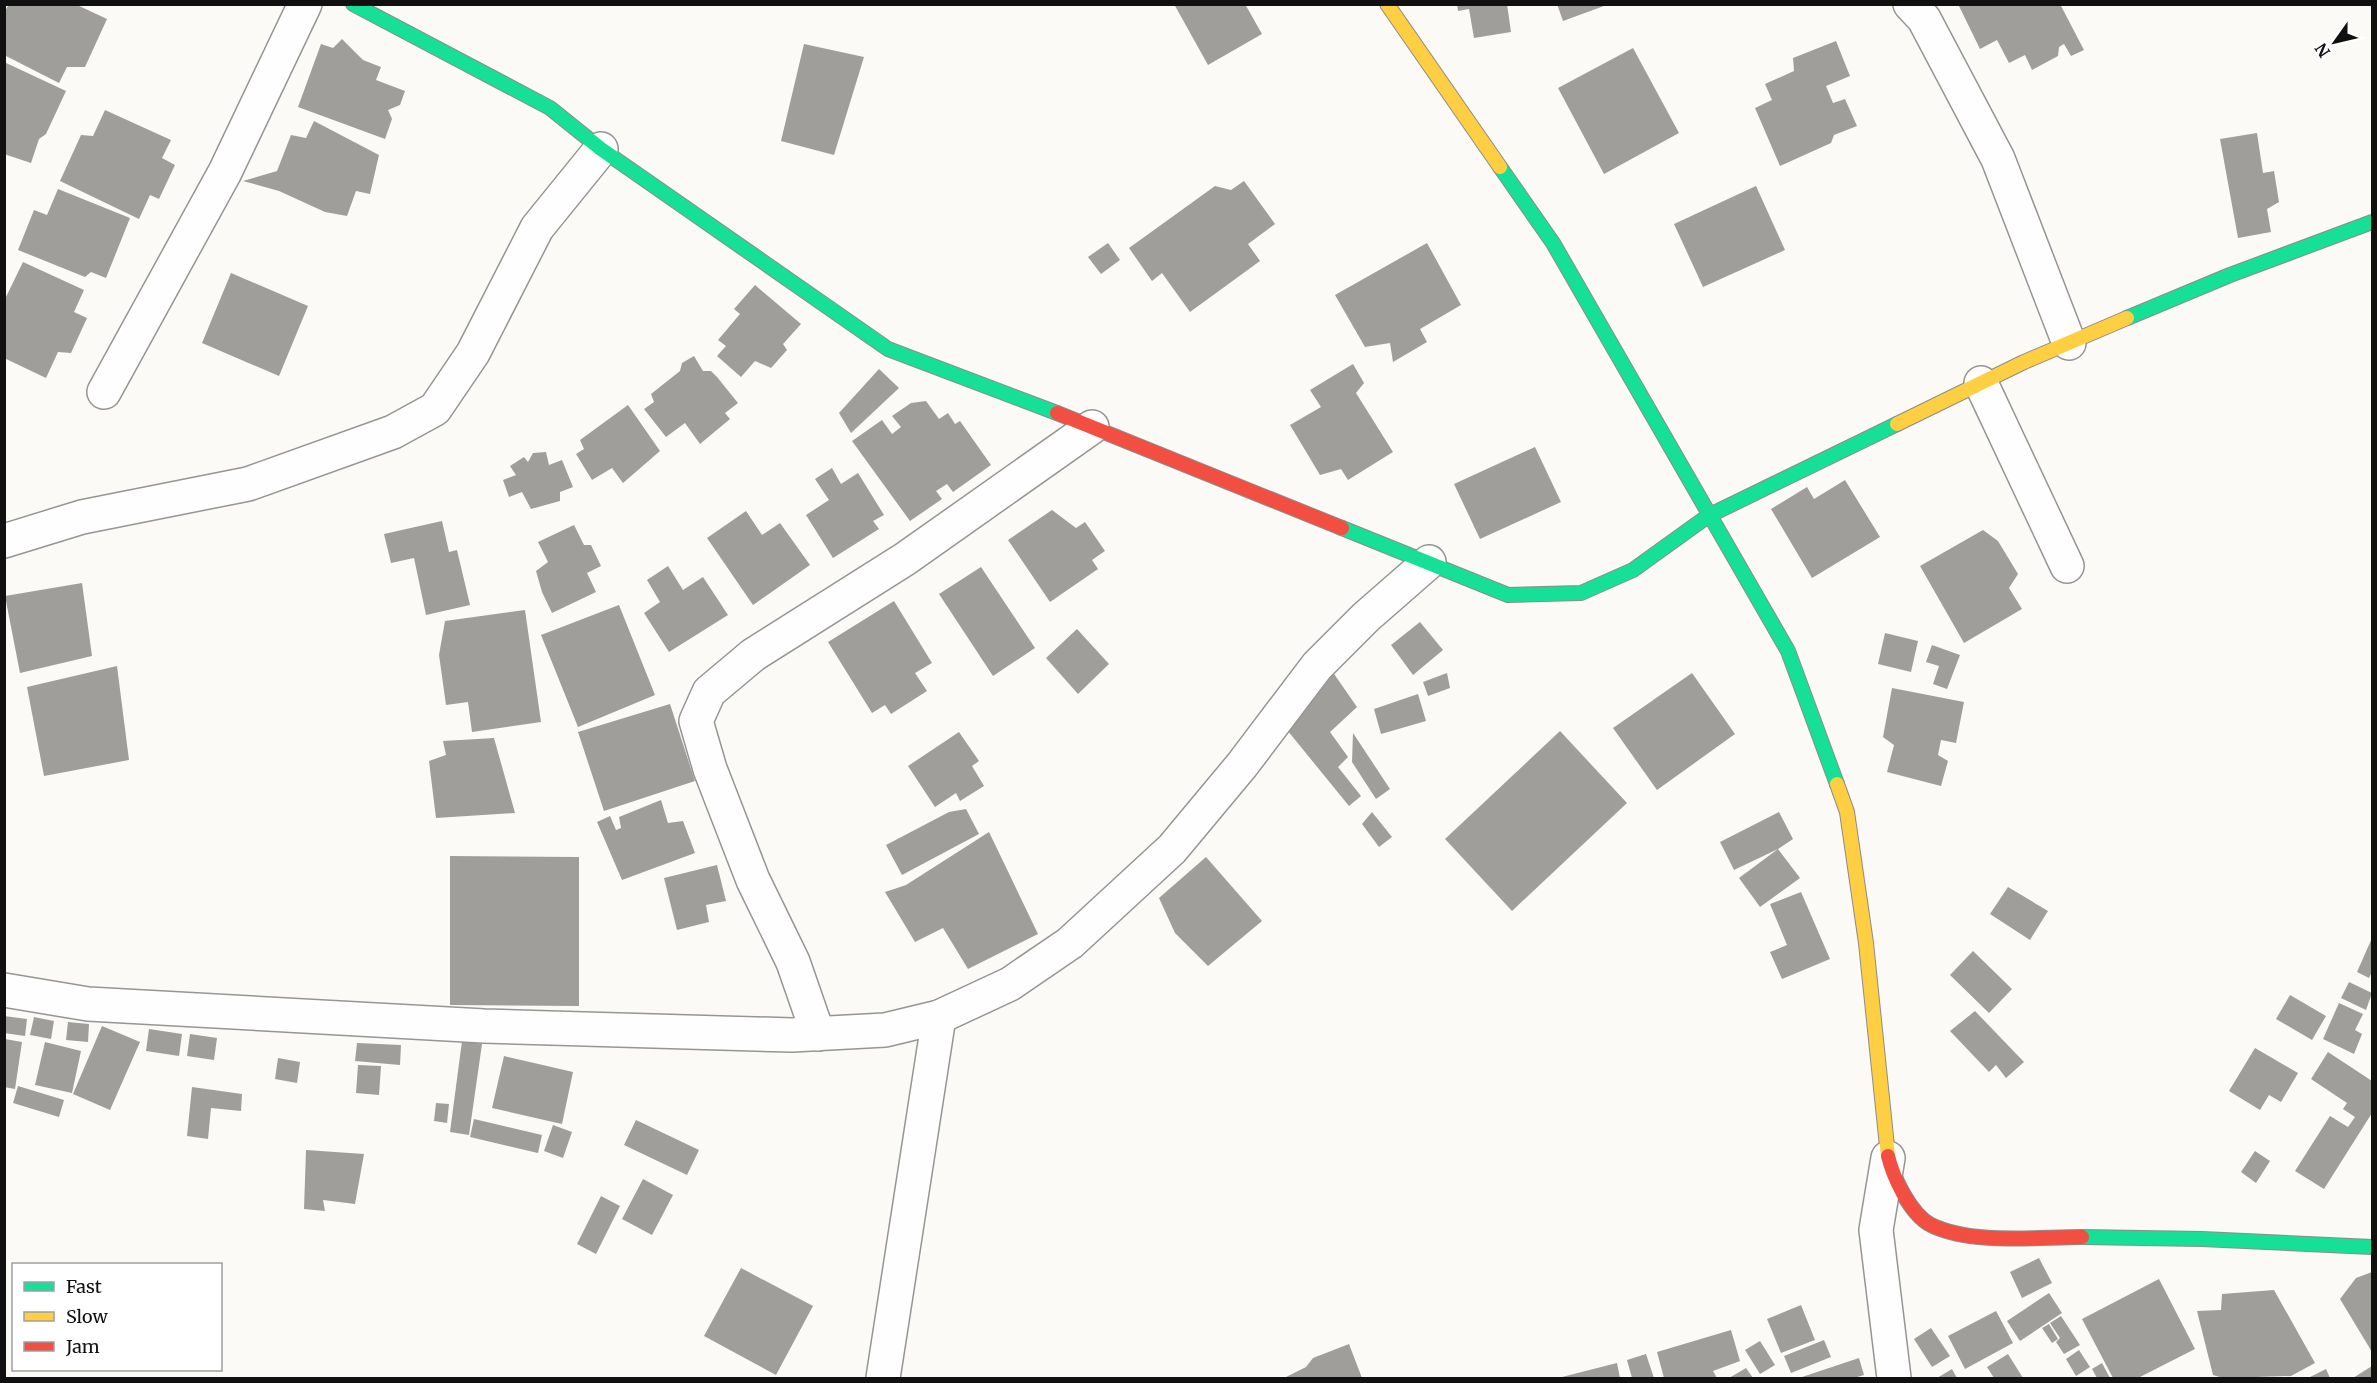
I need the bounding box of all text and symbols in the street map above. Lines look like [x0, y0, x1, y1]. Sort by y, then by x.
north arrow [2305, 12, 2365, 72]
text: N [2311, 39, 2334, 61]
legend [12, 1263, 222, 1371]
text: Fast [66, 1275, 102, 1298]
text: Slow [66, 1305, 109, 1328]
text: Jam [65, 1335, 100, 1358]

